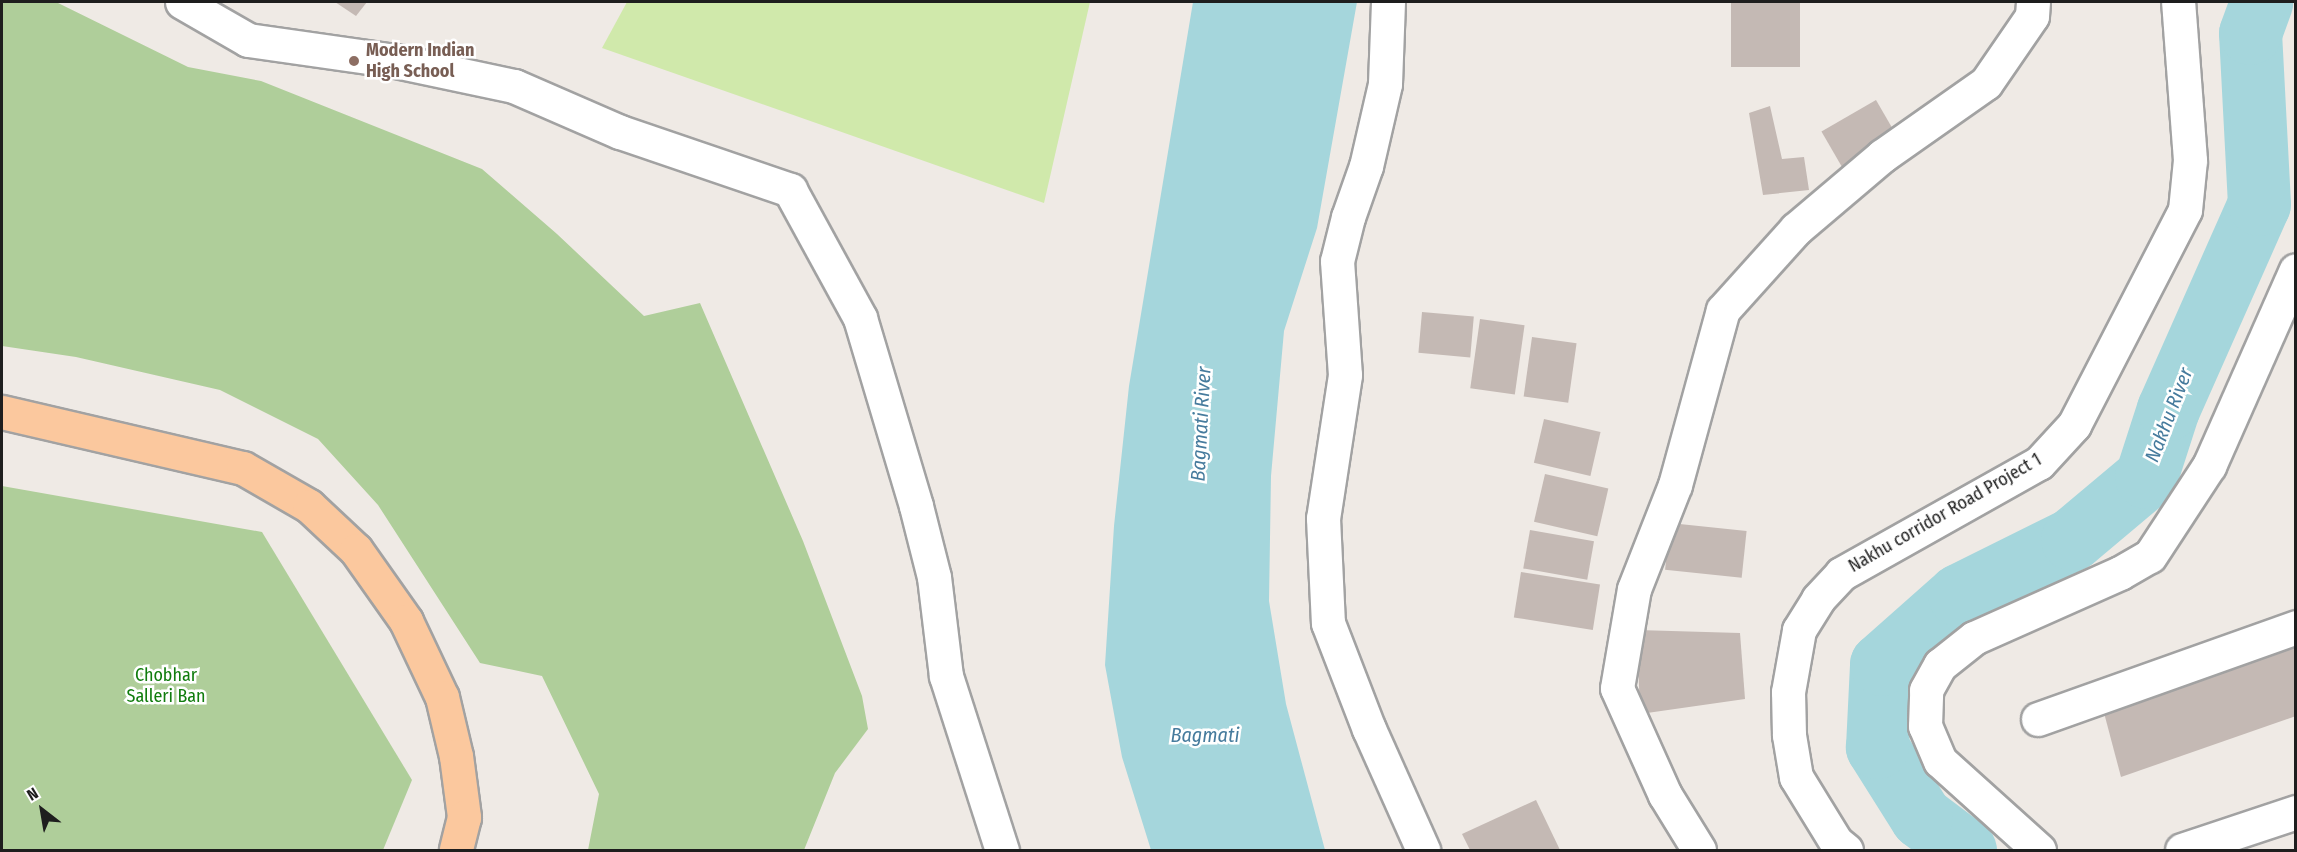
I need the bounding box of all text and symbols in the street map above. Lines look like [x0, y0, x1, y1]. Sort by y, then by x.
place label: Modern Indian High School [366, 40, 474, 82]
marker: Modern Indian High School [347, 54, 361, 68]
water label: Nakhu River [2140, 365, 2198, 465]
water label: Bagmati River [1186, 366, 1216, 482]
street label: Nakhu corridor Road Project 1 [1845, 449, 2045, 577]
park label: Chobhar Salleri Ban [126, 665, 206, 708]
water label: Bagmati [1170, 723, 1240, 747]
north arrow [12, 780, 72, 840]
text: N [23, 784, 41, 805]

